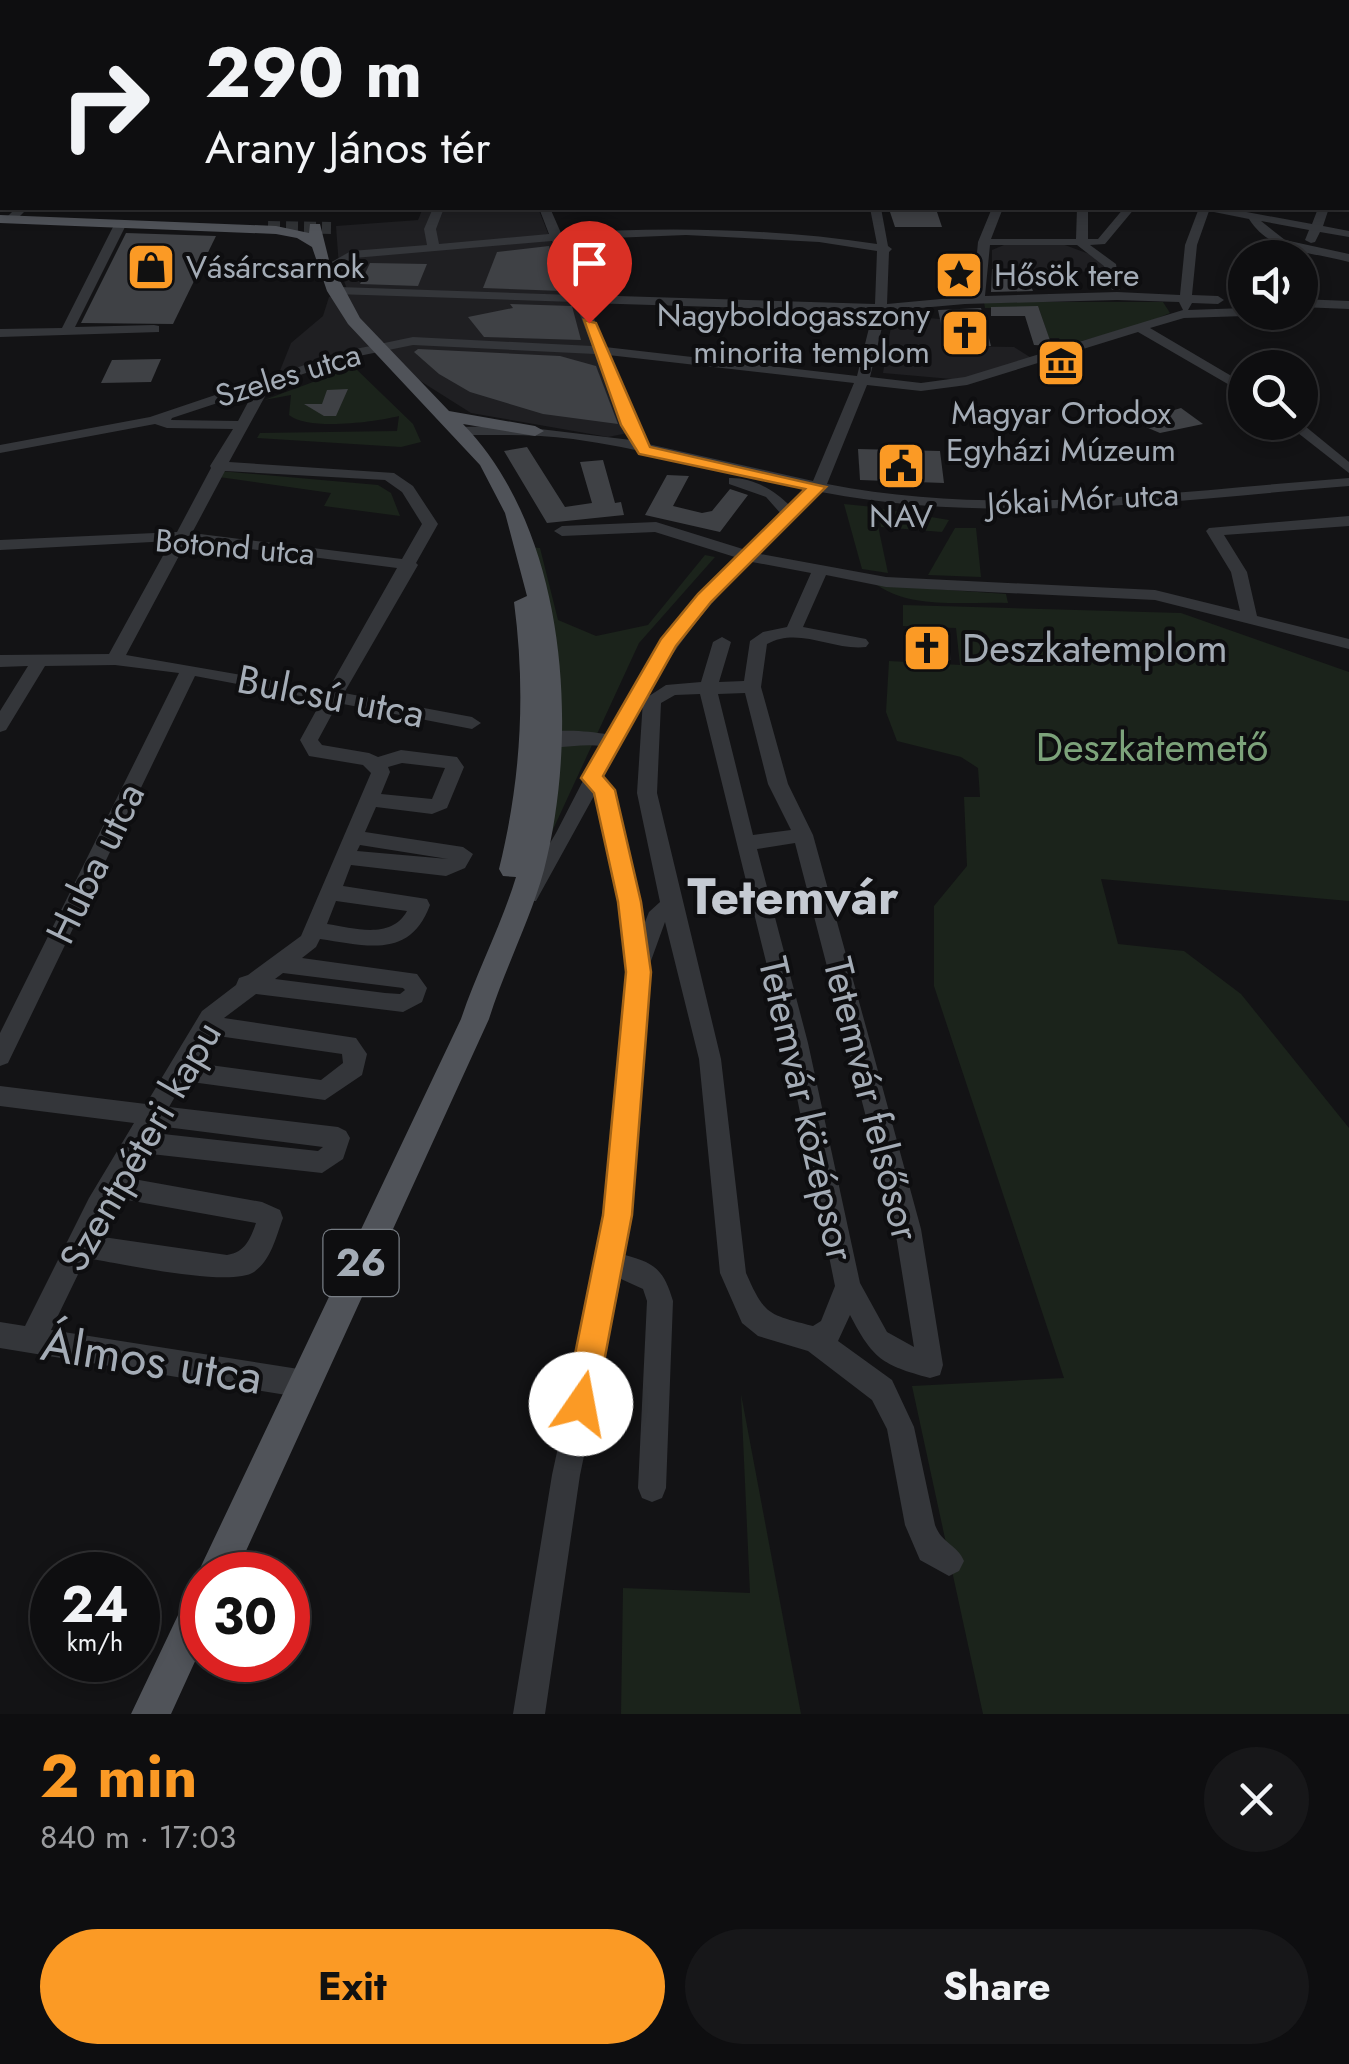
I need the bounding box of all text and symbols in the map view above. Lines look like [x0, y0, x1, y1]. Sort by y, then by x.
text: 290 m [205, 22, 423, 123]
icon: right [40, 40, 170, 170]
text: Arany János tér [205, 115, 490, 180]
pin [547, 221, 632, 324]
icon: arrive [562, 236, 617, 291]
map controls [1228, 240, 1318, 440]
button: sound [1228, 240, 1318, 330]
shop icon: Vásárcsarnok [125, 241, 177, 293]
place label: Vásárcsarnok [186, 244, 365, 290]
place icon: Hősök tere [933, 249, 985, 301]
place label: Hősök tere [994, 252, 1140, 298]
place label: Nagyboldogasszony minorita templom [657, 292, 931, 375]
church icon: Nagyboldogasszony minorita templom [939, 307, 991, 359]
street label: Szeles utca [210, 331, 366, 419]
museum icon: Magyar Ortodox Egyházi Múzeum [1035, 337, 1087, 389]
button: search [1228, 350, 1318, 440]
place label: Magyar Ortodox Egyházi Múzeum [946, 390, 1176, 473]
public building icon: NAV [875, 440, 927, 492]
street label: Jókai Mór utca [982, 471, 1180, 527]
place label: NAV [869, 493, 933, 539]
street label: Botond utca [153, 517, 317, 577]
place label: Deszkatemplom [962, 619, 1228, 677]
church icon: Deszkatemplom [901, 622, 953, 674]
street label: Bulcsú utca [232, 649, 430, 743]
park label: Deszkatemető [1036, 718, 1268, 776]
street label: Huba utca [31, 773, 159, 953]
district label: Tetemvár [687, 860, 899, 933]
street label: Tetemvár középsor [744, 951, 870, 1267]
street label: Tetemvár felsősor [809, 951, 935, 1247]
street label: Szentpéteri kapu [45, 1010, 235, 1282]
road number: 26 [324, 1230, 398, 1296]
street label: Álmos utca [36, 1309, 267, 1412]
position arrow [529, 1352, 633, 1456]
speed limit sign: 30 [180, 1552, 310, 1682]
text: 24 [61, 1568, 129, 1641]
text: km/h [67, 1624, 123, 1660]
text: 2 min [40, 1733, 198, 1820]
button: close [1204, 1747, 1309, 1852]
text: 840 m · 17:03 [40, 1814, 236, 1860]
button: Exit [40, 1929, 665, 2044]
button: Share [685, 1929, 1309, 2044]

